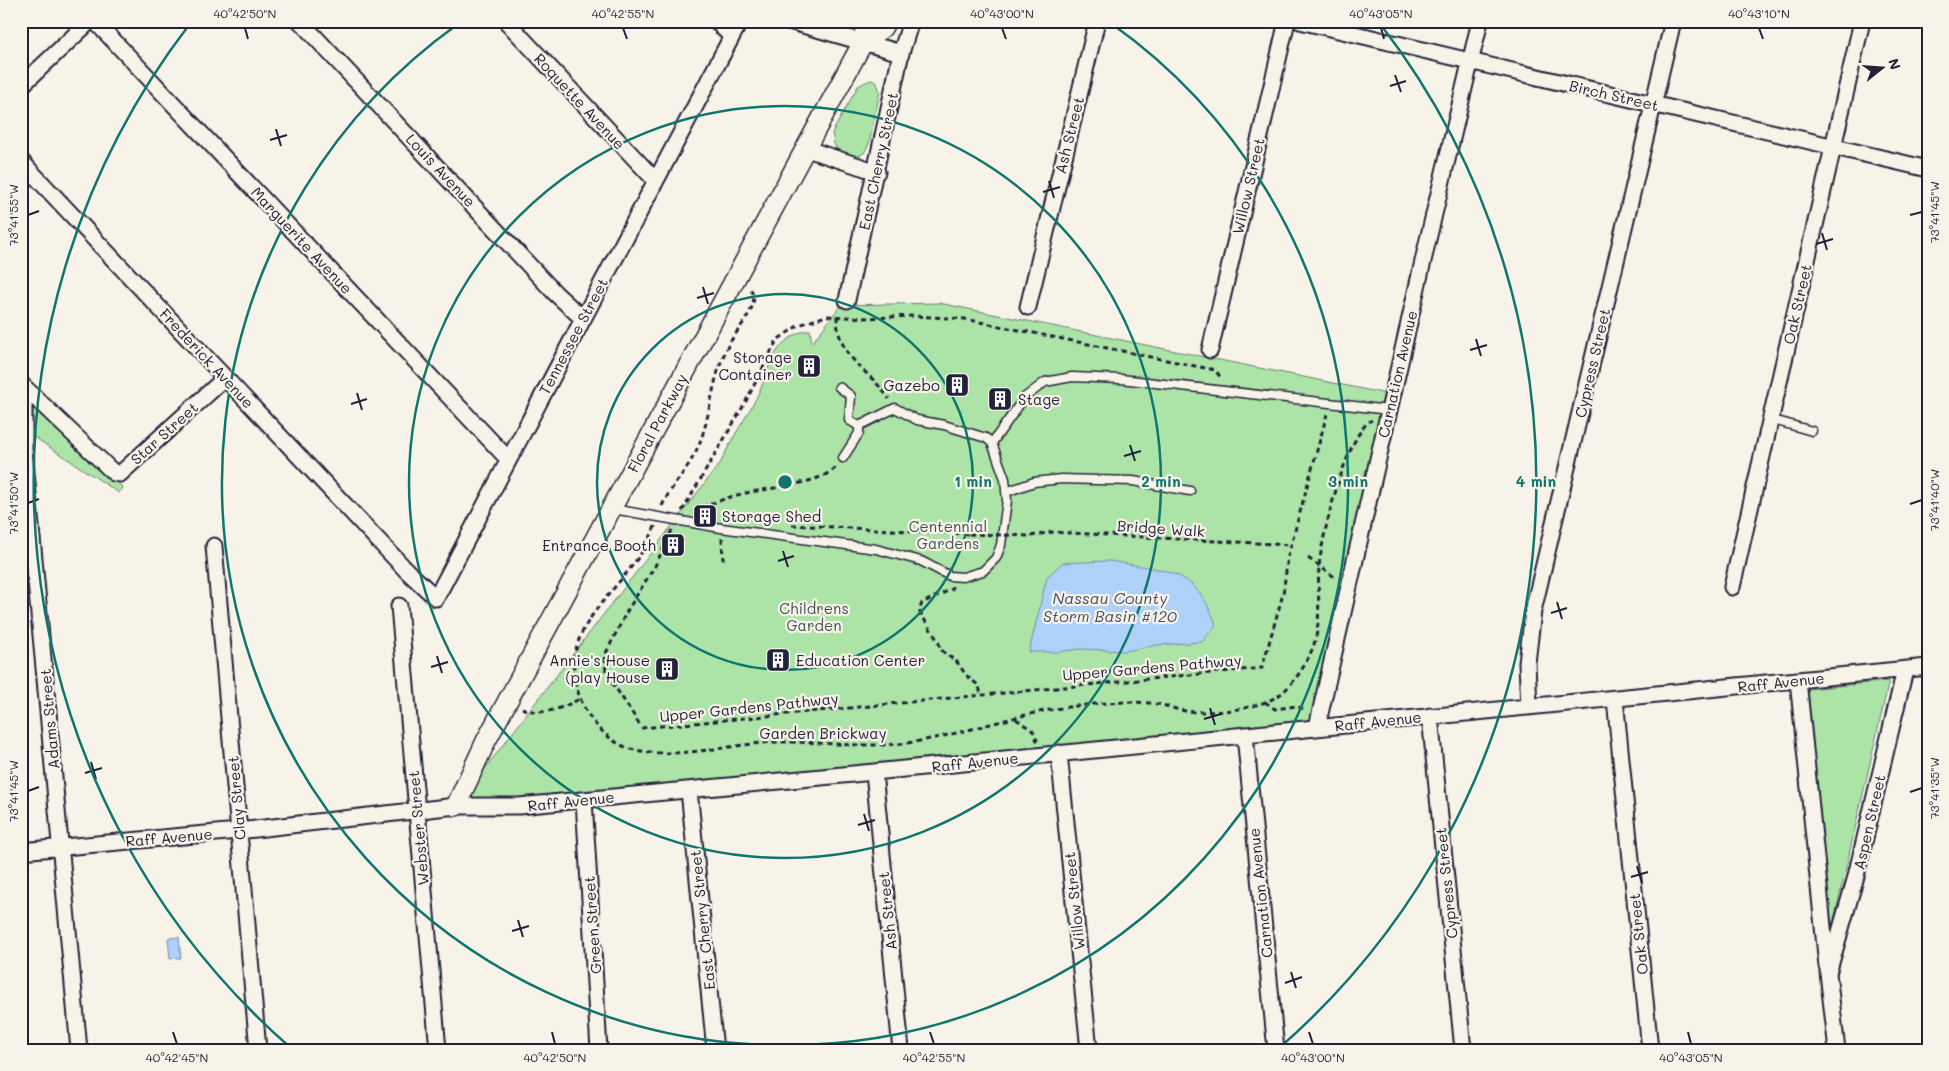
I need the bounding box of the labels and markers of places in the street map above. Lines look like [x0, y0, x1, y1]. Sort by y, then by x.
place label: Storage Container [718, 347, 792, 384]
building icon: Storage Container [796, 353, 822, 379]
building icon: Gazebo [944, 372, 970, 398]
place label: Gazebo [883, 375, 940, 395]
building icon: Stage [987, 386, 1013, 412]
place label: Stage [1018, 389, 1060, 409]
centre of rings [776, 473, 794, 491]
building icon: Storage Shed [692, 503, 718, 529]
place label: Storage Shed [722, 506, 821, 526]
building icon: Entrance Booth [660, 532, 686, 558]
place label: Entrance Booth [542, 535, 656, 555]
building icon: Education Center [765, 647, 791, 673]
place label: Annie's House (play House [549, 650, 650, 687]
place label: Education Center [796, 650, 925, 670]
building icon: Annie's House (play House [654, 656, 680, 682]

